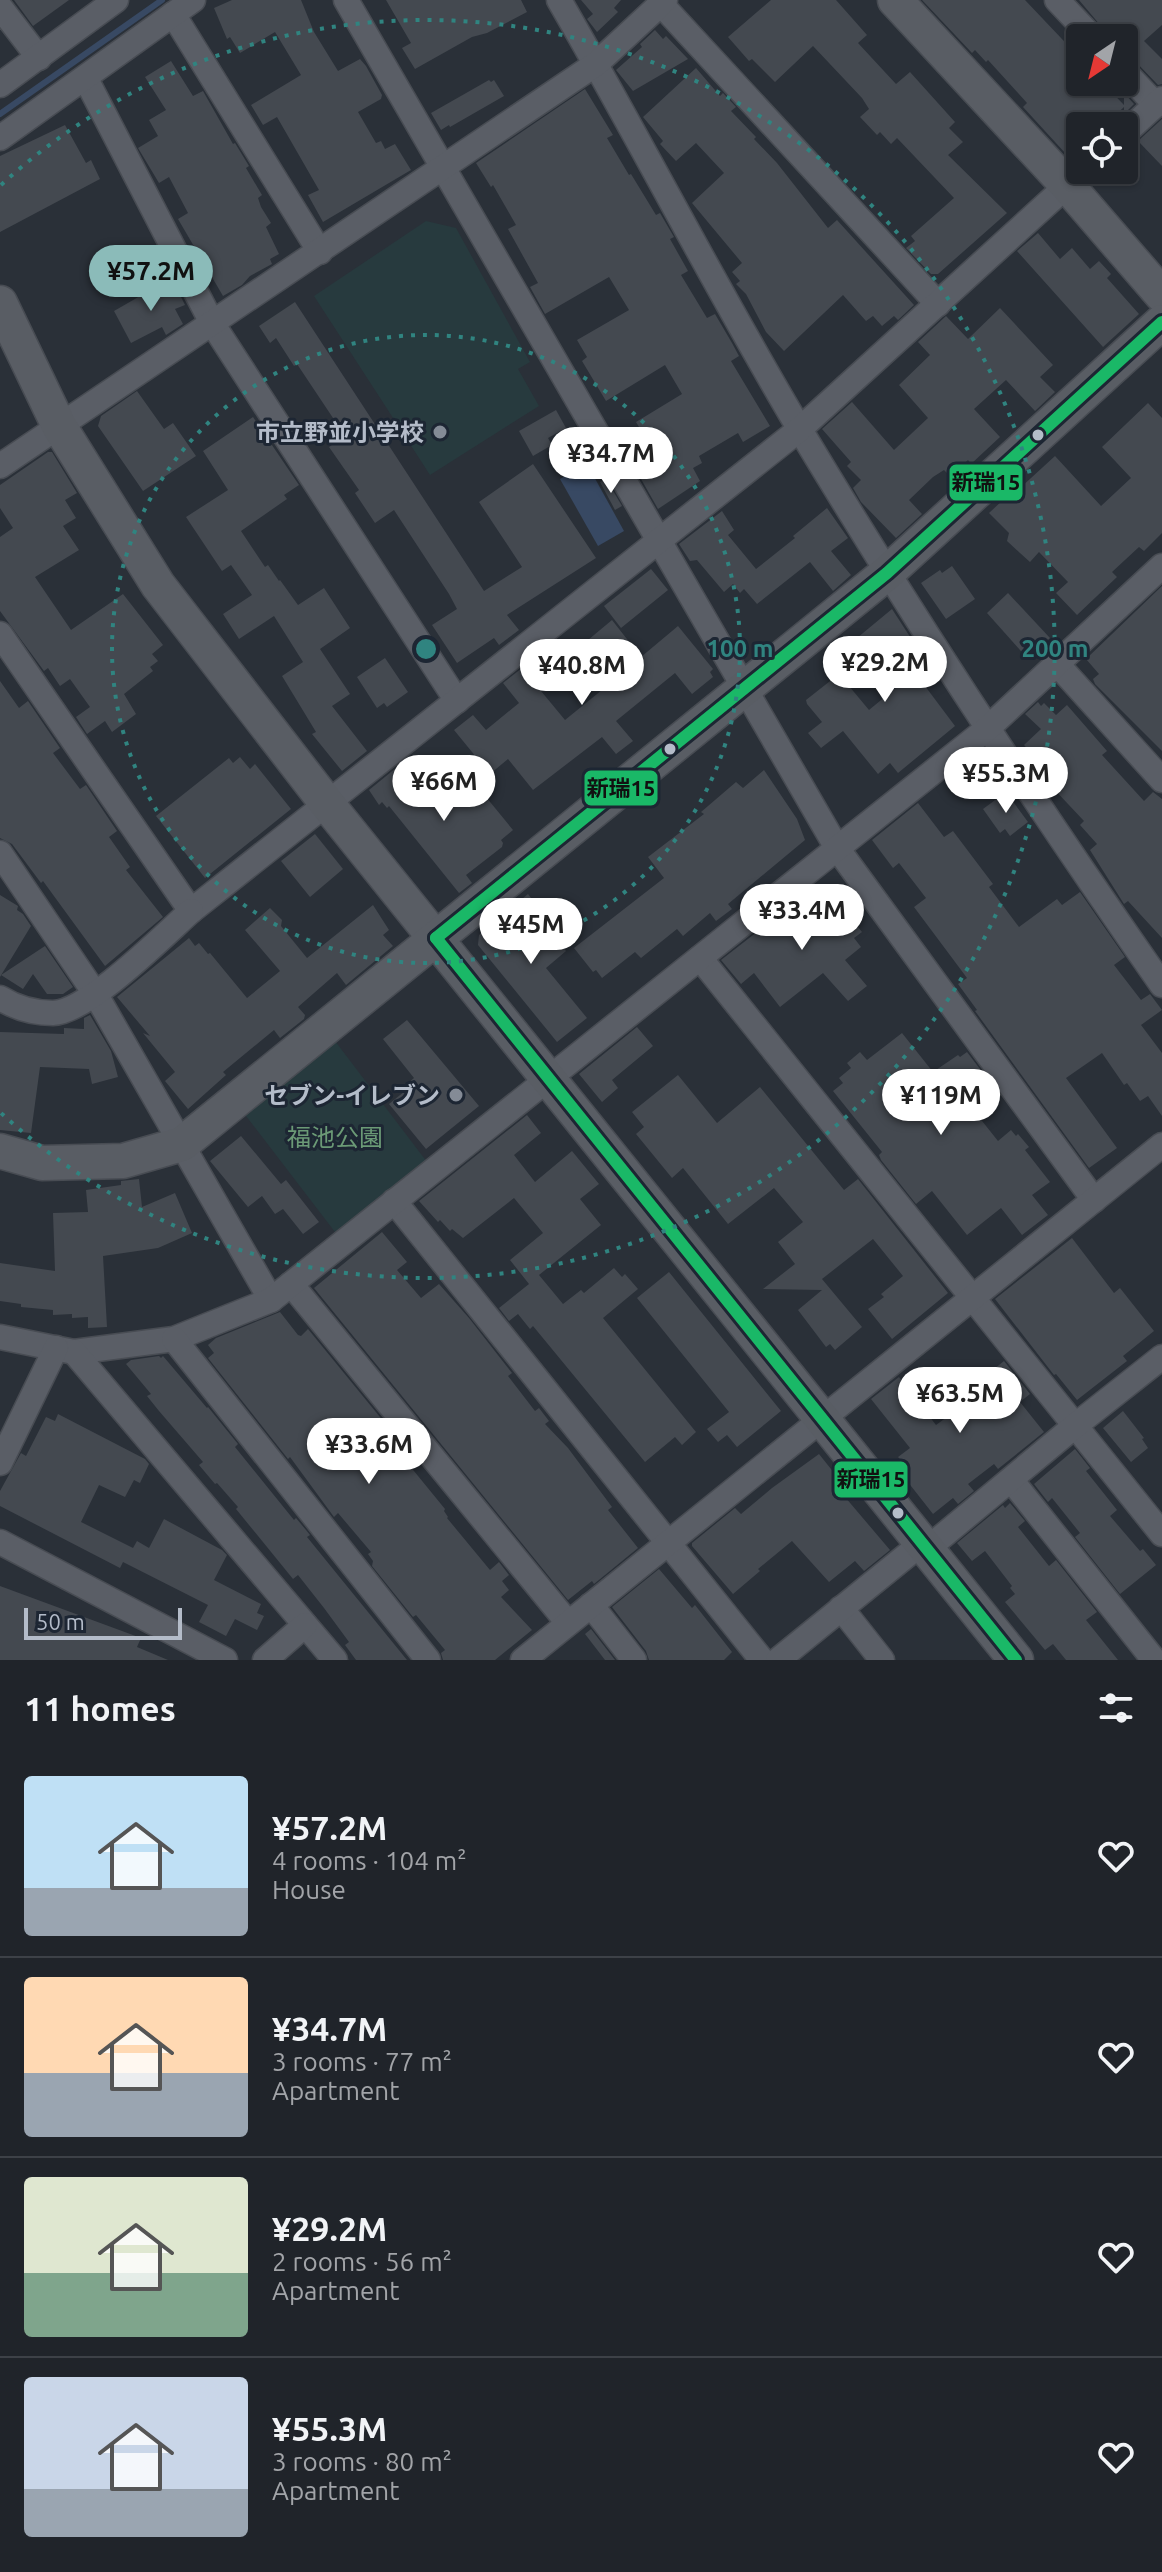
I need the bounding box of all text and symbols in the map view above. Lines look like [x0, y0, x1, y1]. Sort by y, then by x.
north arrow [1066, 24, 1138, 96]
map controls [1066, 24, 1138, 184]
button: locate [1066, 112, 1138, 184]
pin: ¥57.2M [86, 245, 216, 313]
text: ¥57.2M [107, 256, 195, 285]
place label: 市立野並小学校 [256, 419, 424, 446]
marker: 市立野並小学校 [431, 423, 449, 441]
pin: ¥34.7M [546, 427, 676, 495]
unlabelled marker [1030, 427, 1046, 443]
text: ¥34.7M [567, 438, 655, 467]
line badge: 新瑞15 [948, 463, 1024, 502]
text: 新瑞15 [952, 469, 1020, 494]
centre of rings [412, 635, 440, 663]
text: 100 m [707, 635, 773, 662]
text: 200 m [1022, 635, 1088, 662]
pin: ¥29.2M [820, 636, 950, 704]
pin: ¥40.8M [517, 639, 647, 707]
text: ¥29.2M [841, 647, 929, 676]
text: ¥40.8M [538, 650, 626, 679]
unlabelled marker [662, 741, 678, 757]
pin: ¥55.3M [941, 747, 1071, 815]
pin: ¥66M [397, 755, 491, 823]
text: ¥55.3M [962, 758, 1050, 787]
text: ¥66M [410, 766, 478, 795]
line badge: 新瑞15 [583, 769, 659, 807]
text: 新瑞15 [587, 775, 655, 800]
pin: ¥33.4M [737, 884, 867, 952]
text: ¥33.4M [758, 895, 846, 924]
pin: ¥45M [484, 898, 578, 966]
text: ¥45M [497, 909, 565, 938]
pin: ¥119M [885, 1069, 997, 1137]
text: ¥119M [900, 1080, 982, 1109]
place label: セブン-イレブン [264, 1082, 440, 1109]
marker: セブン-イレブン [447, 1086, 465, 1104]
park label: 福池公園 [287, 1124, 383, 1151]
pin: ¥63.5M [895, 1367, 1025, 1435]
text: ¥63.5M [916, 1378, 1004, 1407]
pin: ¥33.6M [304, 1418, 434, 1486]
text: ¥33.6M [325, 1429, 413, 1458]
line badge: 新瑞15 [833, 1460, 909, 1499]
text: 新瑞15 [837, 1466, 905, 1491]
unlabelled marker [890, 1505, 906, 1521]
scale bar [24, 1604, 182, 1640]
text: 50 m [36, 1609, 85, 1634]
icon: filters [1094, 1686, 1138, 1730]
text: 11 homes [24, 1689, 176, 1727]
icon: home [88, 1808, 184, 1904]
text: ¥57.2M [272, 1808, 387, 1846]
icon: heart [1094, 1834, 1138, 1878]
text: 4 rooms · 104 m² [272, 1846, 467, 1875]
text: House [272, 1875, 346, 1904]
icon: home [88, 2009, 184, 2105]
text: ¥34.7M [272, 2009, 387, 2047]
icon: heart [1094, 2035, 1138, 2079]
text: 3 rooms · 77 m² [272, 2047, 452, 2076]
text: Apartment [272, 2076, 399, 2105]
icon: home [88, 2209, 184, 2305]
text: ¥29.2M [272, 2209, 387, 2247]
icon: heart [1094, 2235, 1138, 2279]
text: 2 rooms · 56 m² [272, 2247, 452, 2276]
text: Apartment [272, 2276, 399, 2305]
icon: home [88, 2409, 184, 2505]
text: ¥55.3M [272, 2409, 387, 2447]
icon: heart [1094, 2435, 1138, 2479]
text: 3 rooms · 80 m² [272, 2447, 452, 2476]
text: Apartment [272, 2476, 399, 2505]

